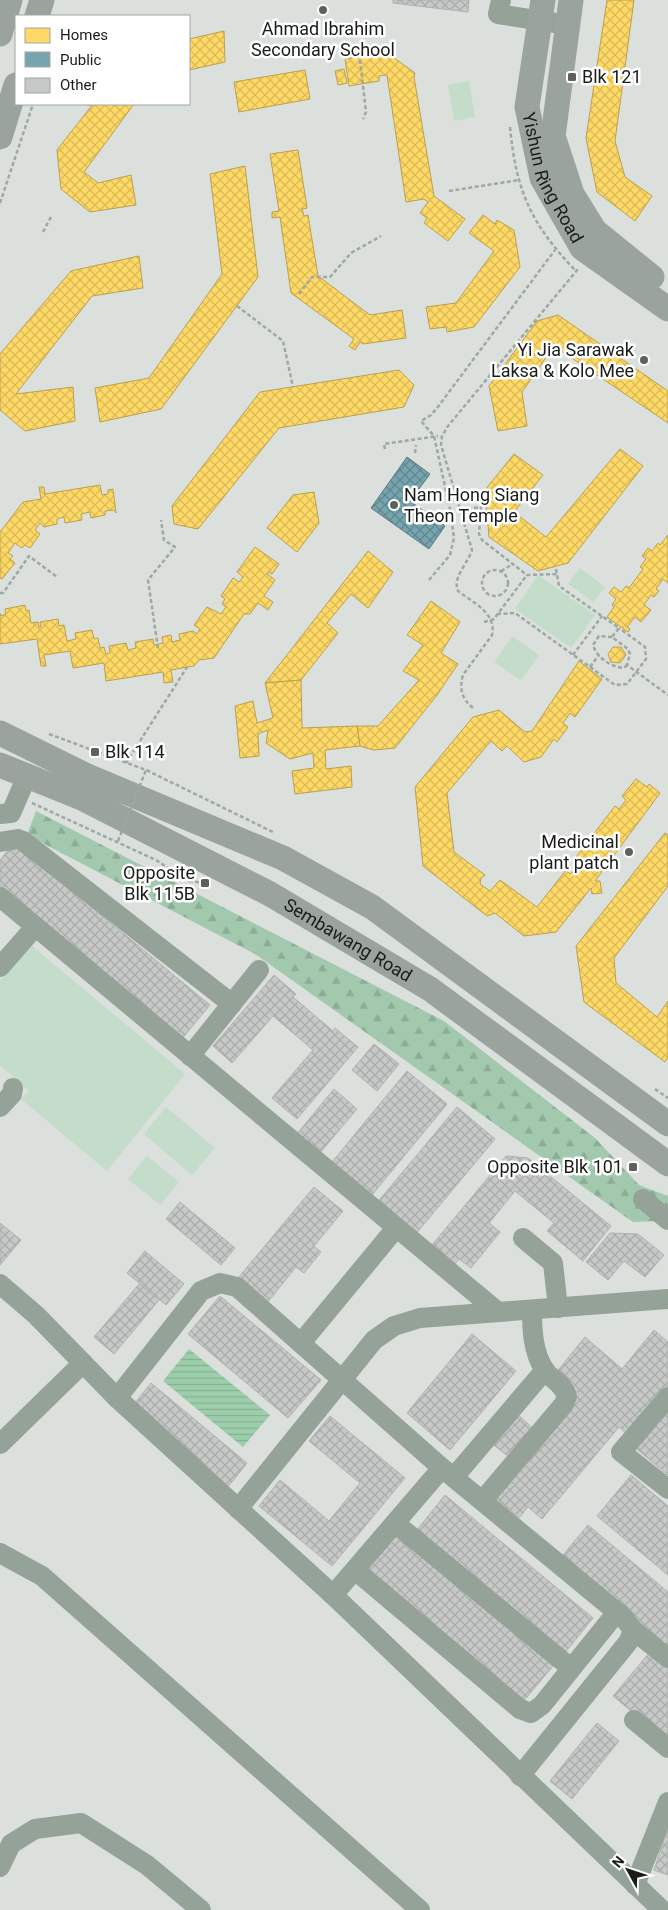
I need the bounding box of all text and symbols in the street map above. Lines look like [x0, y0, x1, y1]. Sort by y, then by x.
marker: Ahmad Ibrahim Secondary School [317, 4, 329, 16]
legend [15, 15, 190, 105]
place label: Ahmad Ibrahim Secondary School [251, 18, 395, 60]
text: Homes [60, 26, 108, 44]
text: Public [60, 51, 101, 69]
place label: Blk 121 [582, 66, 642, 87]
marker: Blk 121 [566, 71, 578, 83]
text: Other [60, 76, 97, 94]
street label: Yishun Ring Road [518, 110, 588, 247]
place label: Yi Jia Sarawak Laksa & Kolo Mee [491, 339, 635, 381]
marker: Yi Jia Sarawak Laksa & Kolo Mee [638, 354, 650, 366]
place label: Nam Hong Siang Theon Temple [404, 484, 539, 526]
marker: Nam Hong Siang Theon Temple [388, 499, 400, 511]
place label: Blk 114 [105, 741, 165, 762]
marker: Blk 114 [89, 746, 101, 758]
place label: Medicinal plant patch [529, 831, 619, 873]
marker: Medicinal plant patch [623, 846, 635, 858]
place label: Opposite Blk 115B [123, 862, 195, 904]
marker: Opposite Blk 115B [199, 877, 211, 889]
street label: Sembawang Road [280, 894, 416, 986]
place label: Opposite Blk 101 [487, 1156, 623, 1177]
marker: Opposite Blk 101 [627, 1161, 639, 1173]
north arrow [603, 1845, 653, 1895]
text: N [609, 1853, 627, 1871]

